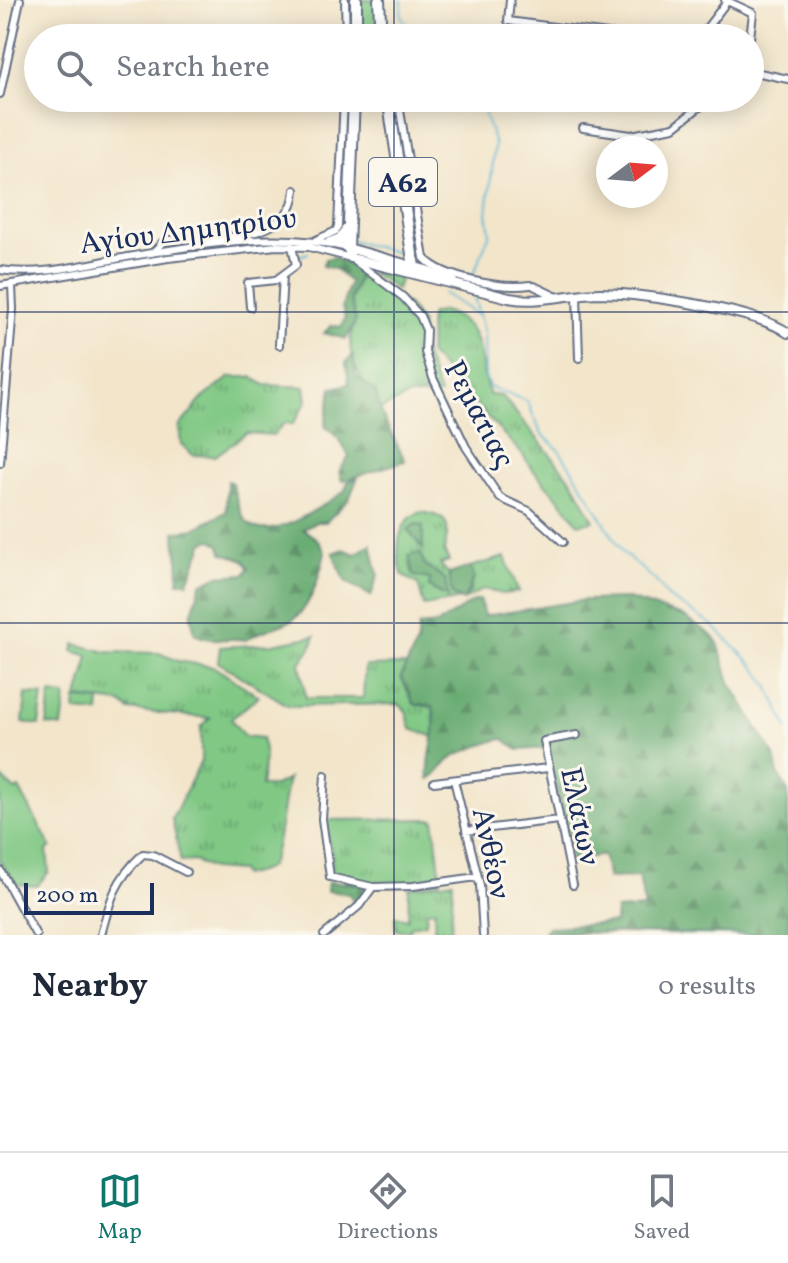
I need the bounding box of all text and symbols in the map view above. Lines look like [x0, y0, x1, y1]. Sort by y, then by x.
search box [24, 24, 764, 112]
icon: search [52, 46, 96, 90]
text: Search here [116, 47, 270, 89]
north arrow [596, 136, 668, 208]
road number: Α62 [369, 158, 437, 206]
street label: Αγίου Δημητρίου [77, 198, 299, 266]
street label: Ρεματιας [432, 353, 524, 476]
street label: Ελάτων [548, 764, 610, 869]
street label: Ανθέον [460, 804, 520, 903]
scale bar [24, 879, 154, 915]
text: 200 m [36, 881, 98, 912]
text: Nearby [32, 964, 148, 1011]
text: 0 results [658, 969, 756, 1005]
tab: Map [98, 1169, 142, 1248]
tab: Directions [337, 1169, 438, 1248]
tab: Saved [634, 1169, 690, 1248]

